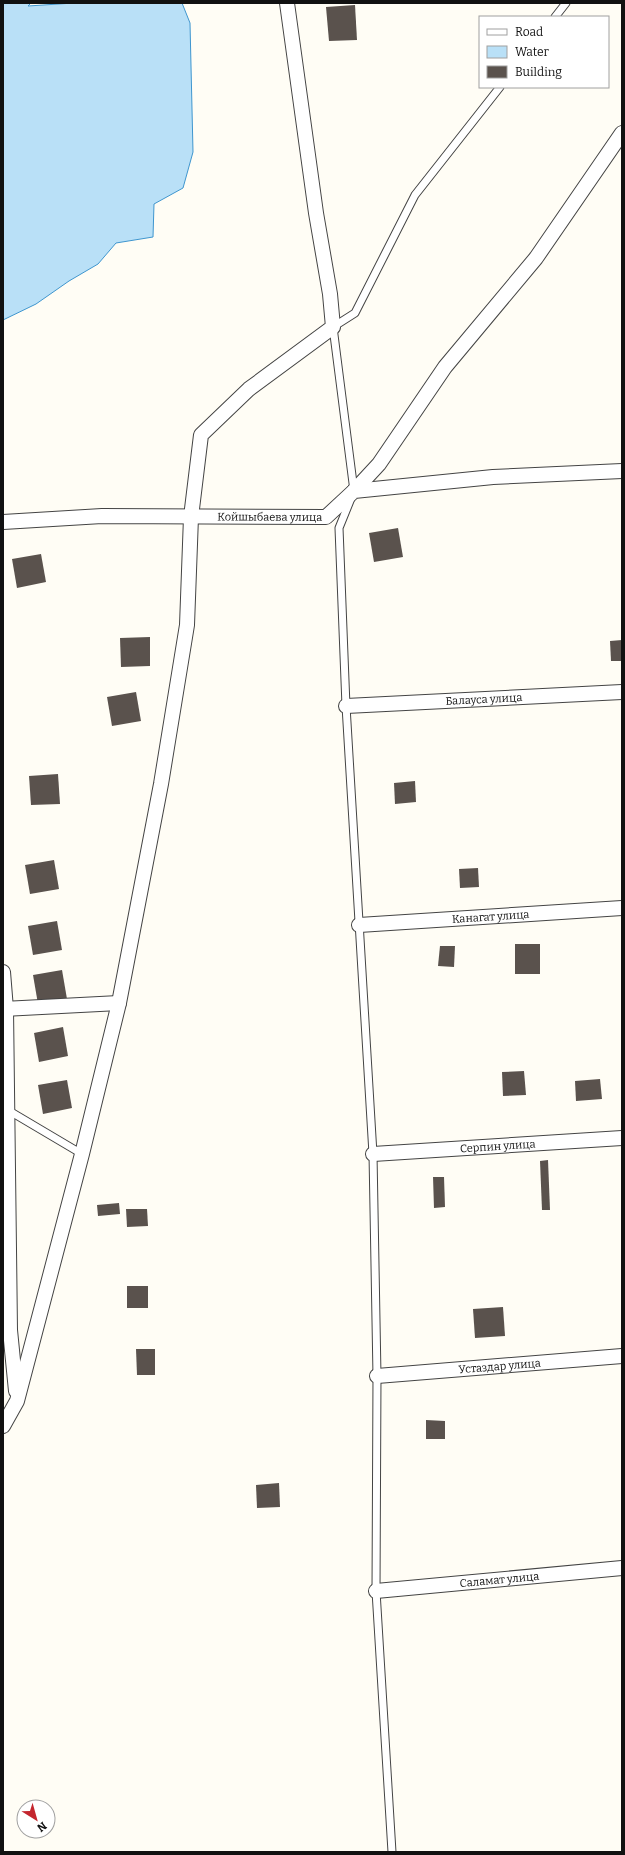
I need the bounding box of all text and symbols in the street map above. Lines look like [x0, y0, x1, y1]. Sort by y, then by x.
legend [479, 16, 609, 88]
text: Road [515, 25, 543, 39]
text: Water [515, 45, 550, 59]
text: Building [515, 65, 562, 79]
street label: Койшыбаева улица [217, 510, 322, 523]
street label: Балауса улица [445, 691, 523, 707]
street label: Канагат улица [452, 907, 530, 925]
street label: Серпин улица [459, 1137, 536, 1155]
street label: Устаздар улица [458, 1356, 541, 1376]
street label: Саламат улица [459, 1569, 540, 1590]
north arrow [16, 1799, 56, 1839]
text: N [34, 1819, 49, 1835]

